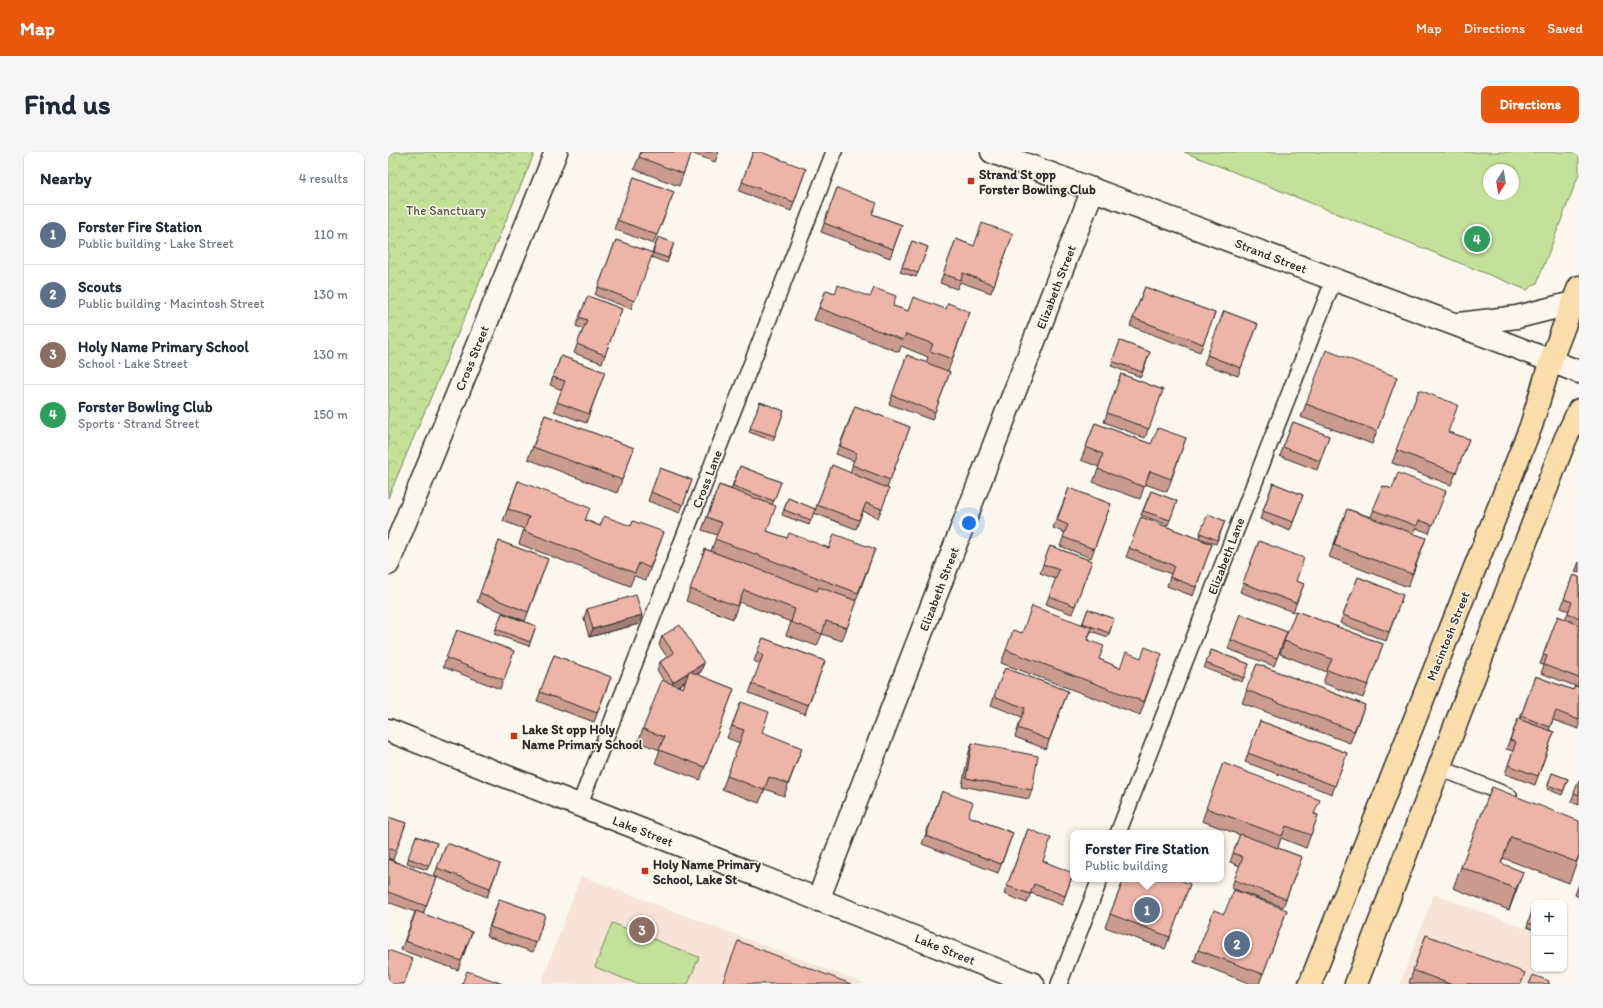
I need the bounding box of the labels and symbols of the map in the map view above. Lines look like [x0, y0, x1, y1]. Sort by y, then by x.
north arrow [1483, 164, 1519, 200]
place label: Strand St opp Forster Bowling Club [979, 167, 1096, 198]
marker: Strand St opp Forster Bowling Club [966, 176, 976, 186]
park label: The Sanctuary [406, 203, 486, 218]
pin: 4 [1464, 224, 1490, 254]
street label: Strand Street [1233, 235, 1309, 277]
street label: Elizabeth Street [1033, 243, 1079, 331]
street label: Cross Street [452, 323, 492, 393]
street label: Cross Lane [689, 448, 725, 510]
your location [959, 513, 979, 533]
street label: Elizabeth Lane [1205, 516, 1247, 596]
street label: Elizabeth Street [916, 545, 962, 633]
street label: Macintosh Street [1423, 589, 1473, 683]
place label: Lake St opp Holy Name Primary School [522, 722, 643, 753]
marker: Lake St opp Holy Name Primary School [509, 731, 519, 741]
street label: Lake Street [611, 813, 676, 849]
place label: Holy Name Primary School, Lake St [653, 857, 762, 887]
marker: Holy Name Primary School, Lake St [640, 866, 650, 876]
pin: 1 [1134, 895, 1160, 925]
pin: 3 [629, 915, 655, 945]
pin: 2 [1224, 929, 1250, 959]
street label: Lake Street [913, 930, 978, 968]

